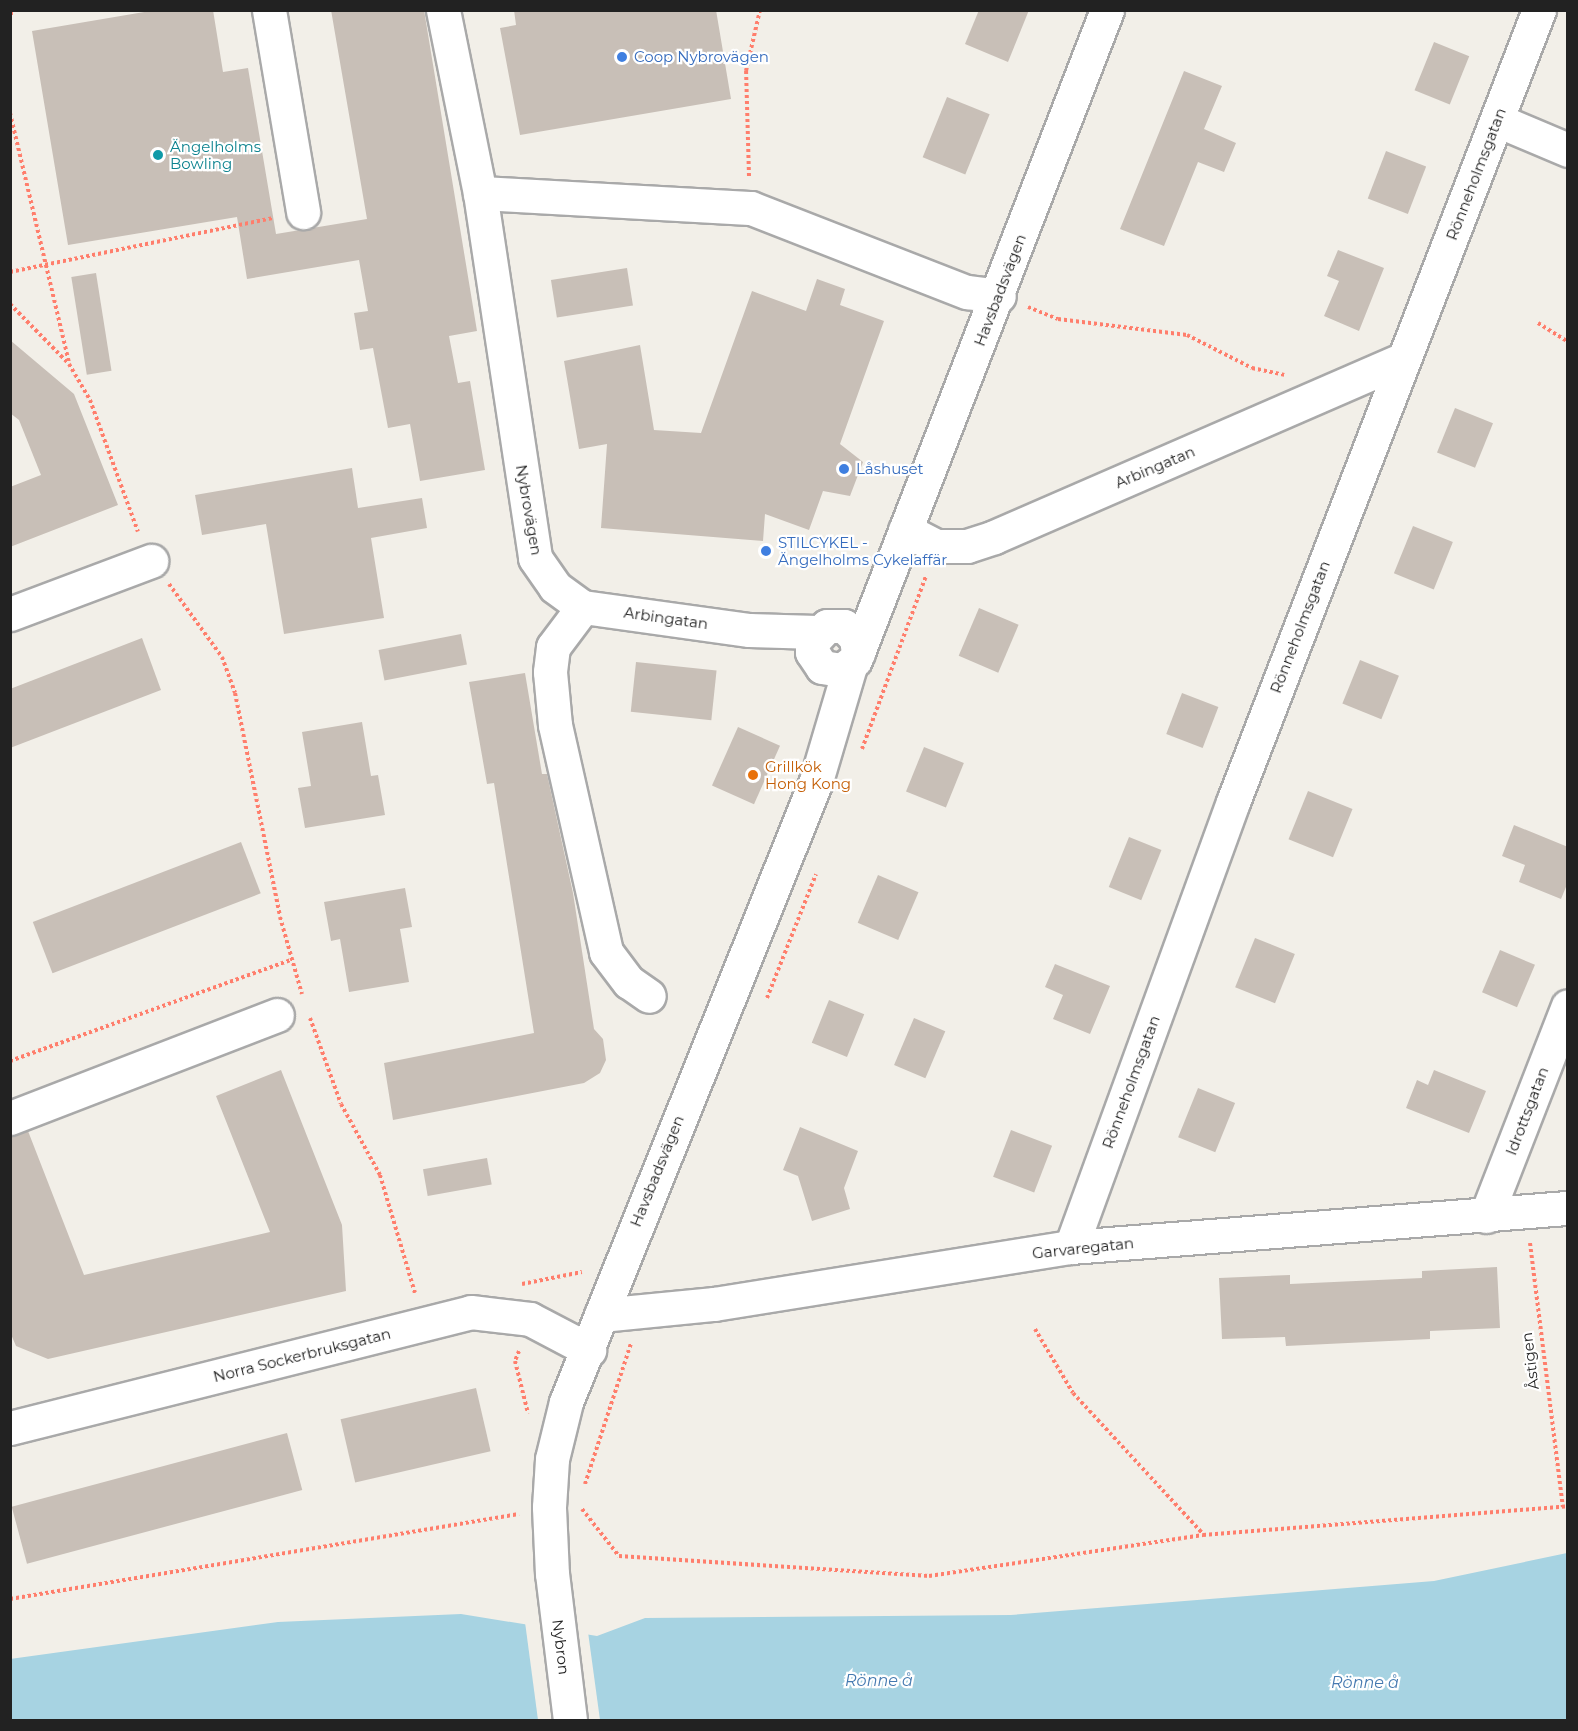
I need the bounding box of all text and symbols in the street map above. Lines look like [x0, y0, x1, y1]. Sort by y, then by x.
place label: Coop Nybrovägen [634, 48, 769, 66]
marker: Coop Nybrovägen [615, 50, 629, 64]
street label: Rönneholmsgatan [1442, 105, 1510, 243]
place label: Ängelholms Bowling [170, 137, 261, 172]
marker: Ängelholms Bowling [151, 148, 165, 162]
street label: Havsbadsvägen [970, 231, 1030, 349]
street label: Arbingatan [1112, 442, 1198, 492]
place label: Låshuset [856, 460, 924, 478]
marker: Låshuset [837, 462, 851, 476]
street label: Nybrovägen [512, 463, 546, 557]
place label: STILCYKEL - Ängelholms Cykelaffär [778, 533, 947, 568]
marker: STILCYKEL - Ängelholms Cykelaffär [759, 544, 773, 558]
street label: Rönneholmsgatan [1266, 558, 1334, 696]
street label: Arbingatan [623, 603, 709, 633]
place label: Grillkök Hong Kong [765, 757, 851, 792]
marker: Grillkök Hong Kong [746, 768, 760, 782]
street label: Rönneholmsgatan [1099, 1013, 1163, 1151]
street label: Idrottsgatan [1502, 1064, 1552, 1158]
street label: Havsbadsvägen [626, 1113, 688, 1229]
street label: Garvaregatan [1031, 1234, 1135, 1262]
street label: Norra Sockerbruksgatan [211, 1324, 393, 1386]
street label: Åstigen [1518, 1331, 1542, 1391]
street label: Nybron [549, 1618, 573, 1676]
water label: Rönne å [845, 1671, 913, 1691]
water label: Rönne å [1331, 1673, 1399, 1693]

